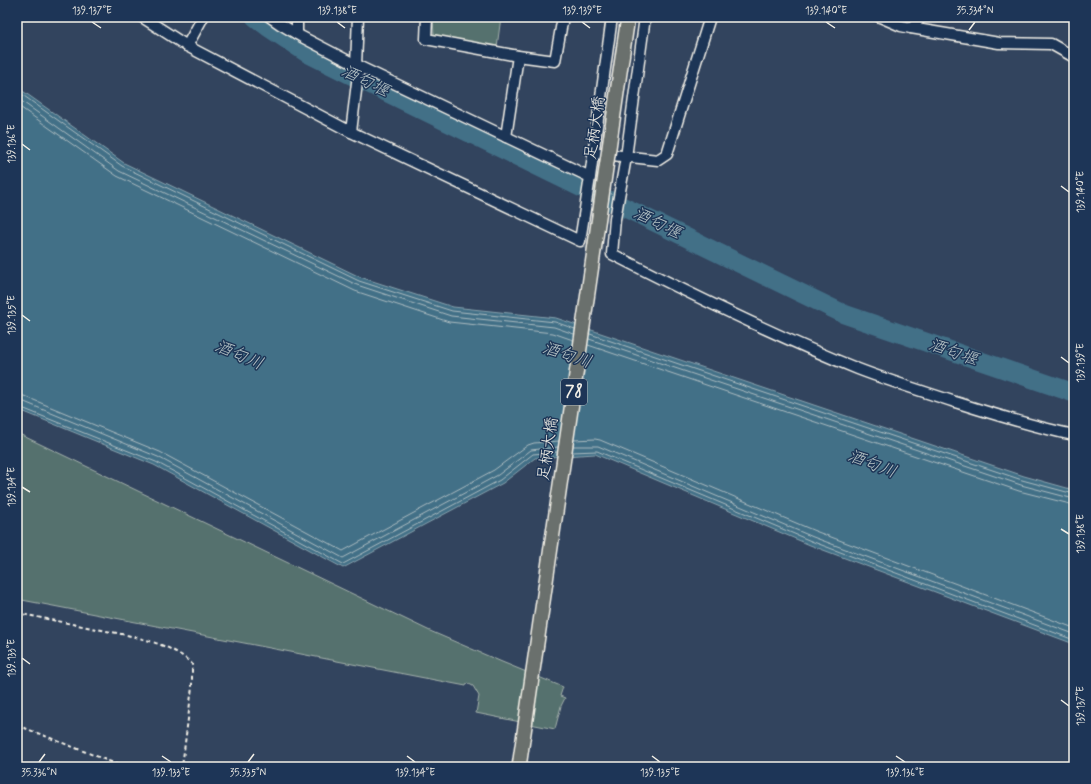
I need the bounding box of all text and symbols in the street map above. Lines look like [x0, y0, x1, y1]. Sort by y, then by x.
text: 139.137°E [72, 4, 112, 18]
text: 139.138°E [317, 4, 357, 18]
text: 139.139°E [562, 4, 602, 18]
text: 139.140°E [805, 4, 847, 18]
text: 35.334°N [957, 4, 994, 18]
water label: 酒匂堰 [337, 60, 395, 103]
street label: 足柄大橋 [580, 95, 610, 161]
text: 139.136°E [5, 124, 19, 163]
text: 139.140°E [1074, 171, 1088, 213]
water label: 酒匂堰 [629, 202, 687, 245]
text: 139.135°E [5, 295, 19, 335]
water label: 酒匂堰 [925, 333, 983, 371]
water label: 酒匂川 [211, 335, 267, 375]
water label: 酒匂川 [539, 337, 595, 373]
text: 139.139°E [1074, 343, 1088, 383]
road number: 78 [561, 379, 587, 405]
street label: 足柄大橋 [533, 416, 563, 482]
water label: 酒匂川 [844, 445, 900, 483]
text: 139.134°E [5, 467, 19, 507]
text: 139.138°E [1074, 514, 1088, 554]
text: 139.133°E [5, 639, 19, 677]
text: 139.137°E [1074, 686, 1088, 726]
text: 35.336°N [21, 766, 57, 780]
text: 139.133°E [152, 766, 190, 780]
text: 35.335°N [230, 766, 267, 780]
text: 139.134°E [395, 766, 435, 780]
text: 139.135°E [640, 766, 680, 780]
text: 139.136°E [886, 766, 925, 780]

